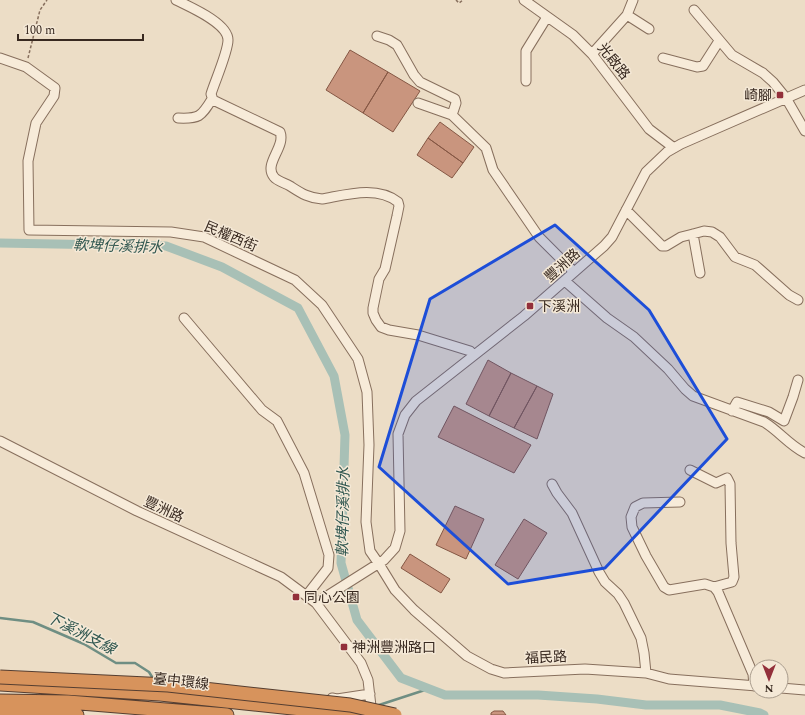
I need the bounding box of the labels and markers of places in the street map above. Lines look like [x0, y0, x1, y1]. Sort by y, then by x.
place label: 崎腳 [744, 85, 772, 106]
marker: 崎腳 [775, 90, 785, 100]
place label: 下溪洲 [538, 296, 580, 317]
marker: 下溪洲 [525, 301, 535, 311]
place label: 同心公園 [304, 587, 360, 608]
marker: 同心公園 [291, 592, 301, 602]
place label: 神洲豐洲路口 [352, 637, 436, 658]
marker: 神洲豐洲路口 [339, 642, 349, 652]

